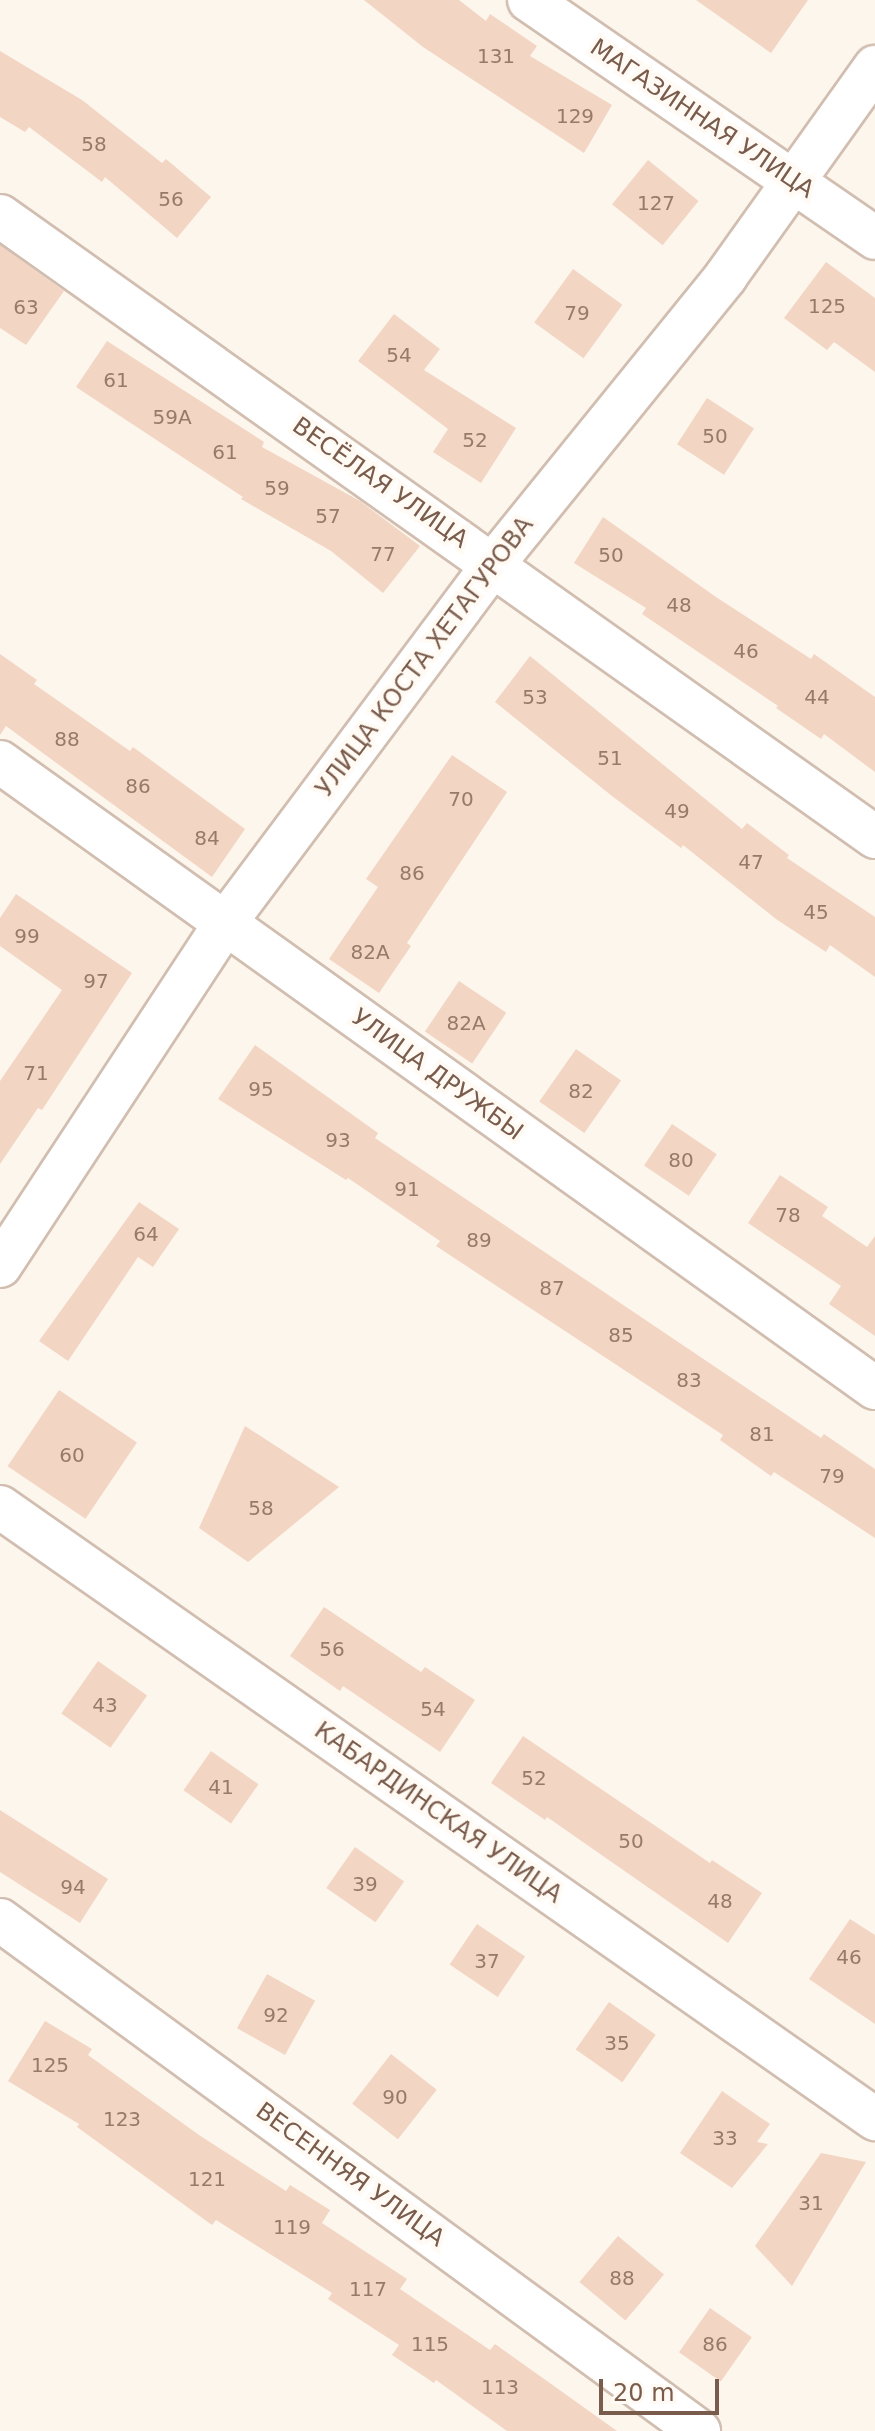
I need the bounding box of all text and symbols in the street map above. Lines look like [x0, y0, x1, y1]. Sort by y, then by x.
street label: МАГАЗИННАЯ УЛИЦА [585, 33, 819, 205]
house number: 131 [477, 44, 515, 68]
house number: 129 [556, 104, 594, 128]
house number: 58 [81, 132, 107, 156]
house number: 56 [158, 187, 184, 211]
house number: 127 [637, 191, 675, 215]
house number: 125 [808, 294, 846, 318]
house number: 63 [13, 295, 39, 319]
house number: 79 [564, 301, 590, 325]
house number: 54 [386, 343, 412, 367]
house number: 61 [103, 368, 129, 392]
house number: 59А [152, 405, 192, 429]
street label: ВЕСЁЛАЯ УЛИЦА [287, 412, 473, 554]
house number: 50 [702, 424, 728, 448]
house number: 52 [462, 428, 488, 452]
house number: 61 [212, 440, 238, 464]
house number: 59 [264, 476, 290, 500]
house number: 57 [315, 504, 341, 528]
street label: УЛИЦА КОСТА ХЕТАГУРОВА [310, 511, 540, 803]
house number: 77 [370, 542, 396, 566]
house number: 50 [598, 543, 624, 567]
house number: 48 [666, 593, 692, 617]
house number: 46 [733, 639, 759, 663]
house number: 53 [522, 685, 548, 709]
house number: 44 [804, 685, 830, 709]
house number: 88 [54, 727, 80, 751]
house number: 51 [597, 746, 623, 770]
house number: 86 [125, 774, 151, 798]
house number: 70 [448, 787, 474, 811]
house number: 49 [664, 799, 690, 823]
house number: 84 [194, 826, 220, 850]
house number: 47 [738, 850, 764, 874]
house number: 86 [399, 861, 425, 885]
house number: 45 [803, 900, 829, 924]
house number: 99 [14, 924, 40, 948]
house number: 82А [350, 940, 390, 964]
house number: 97 [83, 969, 109, 993]
street label: УЛИЦА ДРУЖБЫ [346, 1003, 528, 1147]
house number: 82А [446, 1011, 486, 1035]
house number: 71 [23, 1061, 49, 1085]
house number: 95 [248, 1077, 274, 1101]
house number: 82 [568, 1079, 594, 1103]
house number: 93 [325, 1128, 351, 1152]
house number: 80 [668, 1148, 694, 1172]
house number: 91 [394, 1177, 420, 1201]
house number: 78 [775, 1203, 801, 1227]
house number: 64 [133, 1222, 159, 1246]
house number: 89 [466, 1228, 492, 1252]
house number: 87 [539, 1276, 565, 1300]
house number: 85 [608, 1323, 634, 1347]
house number: 83 [676, 1368, 702, 1392]
house number: 81 [749, 1422, 775, 1446]
house number: 60 [59, 1443, 85, 1467]
house number: 79 [819, 1464, 845, 1488]
house number: 58 [248, 1496, 274, 1520]
house number: 56 [319, 1637, 345, 1661]
house number: 43 [92, 1693, 118, 1717]
house number: 54 [420, 1697, 446, 1721]
street label: КАБАРДИНСКАЯ УЛИЦА [309, 1716, 567, 1910]
house number: 52 [521, 1766, 547, 1790]
house number: 41 [208, 1775, 234, 1799]
house number: 50 [618, 1829, 644, 1853]
house number: 39 [352, 1872, 378, 1896]
house number: 94 [60, 1875, 86, 1899]
house number: 48 [707, 1889, 733, 1913]
house number: 46 [836, 1945, 862, 1969]
house number: 37 [474, 1949, 500, 1973]
house number: 92 [263, 2003, 289, 2027]
house number: 35 [604, 2031, 630, 2055]
house number: 125 [31, 2053, 69, 2077]
house number: 90 [382, 2085, 408, 2109]
street label: ВЕСЕННЯЯ УЛИЦА [250, 2097, 450, 2253]
house number: 123 [103, 2107, 141, 2131]
house number: 33 [712, 2126, 738, 2150]
house number: 121 [188, 2167, 226, 2191]
house number: 31 [798, 2191, 824, 2215]
house number: 119 [273, 2215, 311, 2239]
house number: 88 [609, 2266, 635, 2290]
house number: 117 [349, 2277, 387, 2301]
house number: 115 [411, 2332, 449, 2356]
house number: 86 [702, 2332, 728, 2356]
scale bar [603, 2363, 723, 2413]
house number: 113 [481, 2375, 519, 2399]
text: 20 m [613, 2379, 675, 2407]

